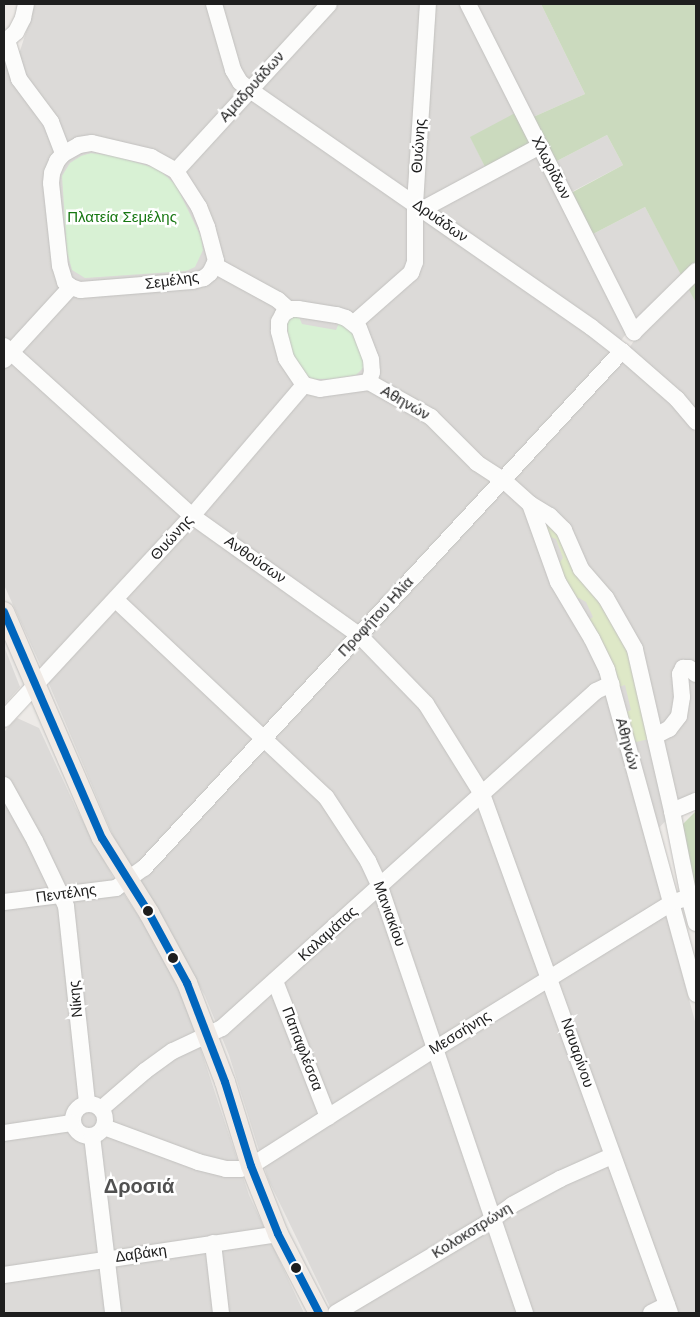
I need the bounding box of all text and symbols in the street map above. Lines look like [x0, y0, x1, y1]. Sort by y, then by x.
street label: Αμαδρυάδων [216, 48, 288, 126]
street label: Θυώνης [408, 118, 430, 174]
street label: Χλωρίδων [527, 133, 575, 203]
street label: Δρυάδων [409, 196, 471, 246]
park label: Πλατεία Σεμέλης [67, 209, 177, 227]
street label: Σεμέλης [144, 268, 200, 294]
street label: Αθηνών [377, 382, 433, 424]
street label: Θυώνης [147, 512, 197, 564]
street label: Ανθούσων [221, 532, 289, 588]
street label: Προφήτου Ηλία [335, 573, 417, 661]
street label: Αθηνών [611, 716, 643, 772]
street label: Μανιακίου [369, 879, 409, 949]
street label: Πεντέλης [35, 881, 97, 907]
street label: Καλαμάτας [295, 903, 361, 965]
unlabelled marker [143, 906, 153, 916]
unlabelled marker [168, 953, 178, 963]
street label: Νίκης [65, 980, 87, 1018]
street label: Παπαφλέσσα [278, 1004, 326, 1094]
street label: Μεσσήνης [426, 1007, 494, 1059]
street label: Ναυαρίνου [557, 1016, 597, 1090]
district label: Δροσιά [104, 1174, 174, 1198]
street label: Κολοκοτρώνη [429, 1199, 515, 1263]
street label: Δαβάκη [114, 1241, 168, 1267]
unlabelled marker [291, 1263, 301, 1273]

